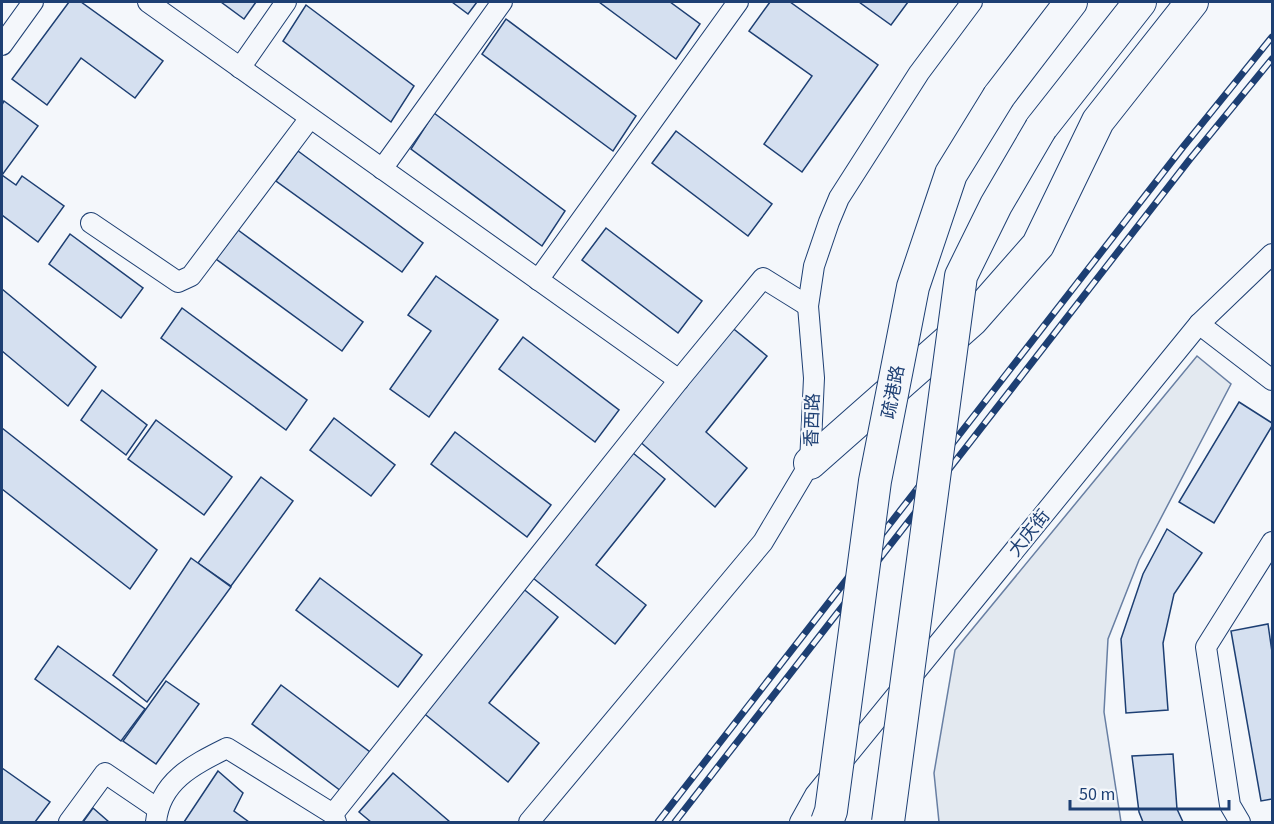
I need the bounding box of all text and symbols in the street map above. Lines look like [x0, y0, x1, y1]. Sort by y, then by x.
street label: 疏港路 [876, 363, 911, 421]
street label: 香西路 [799, 393, 826, 447]
street label: 大庆街 [1003, 504, 1056, 562]
scale bar [1070, 773, 1229, 811]
text: 50 m [1079, 782, 1115, 807]

